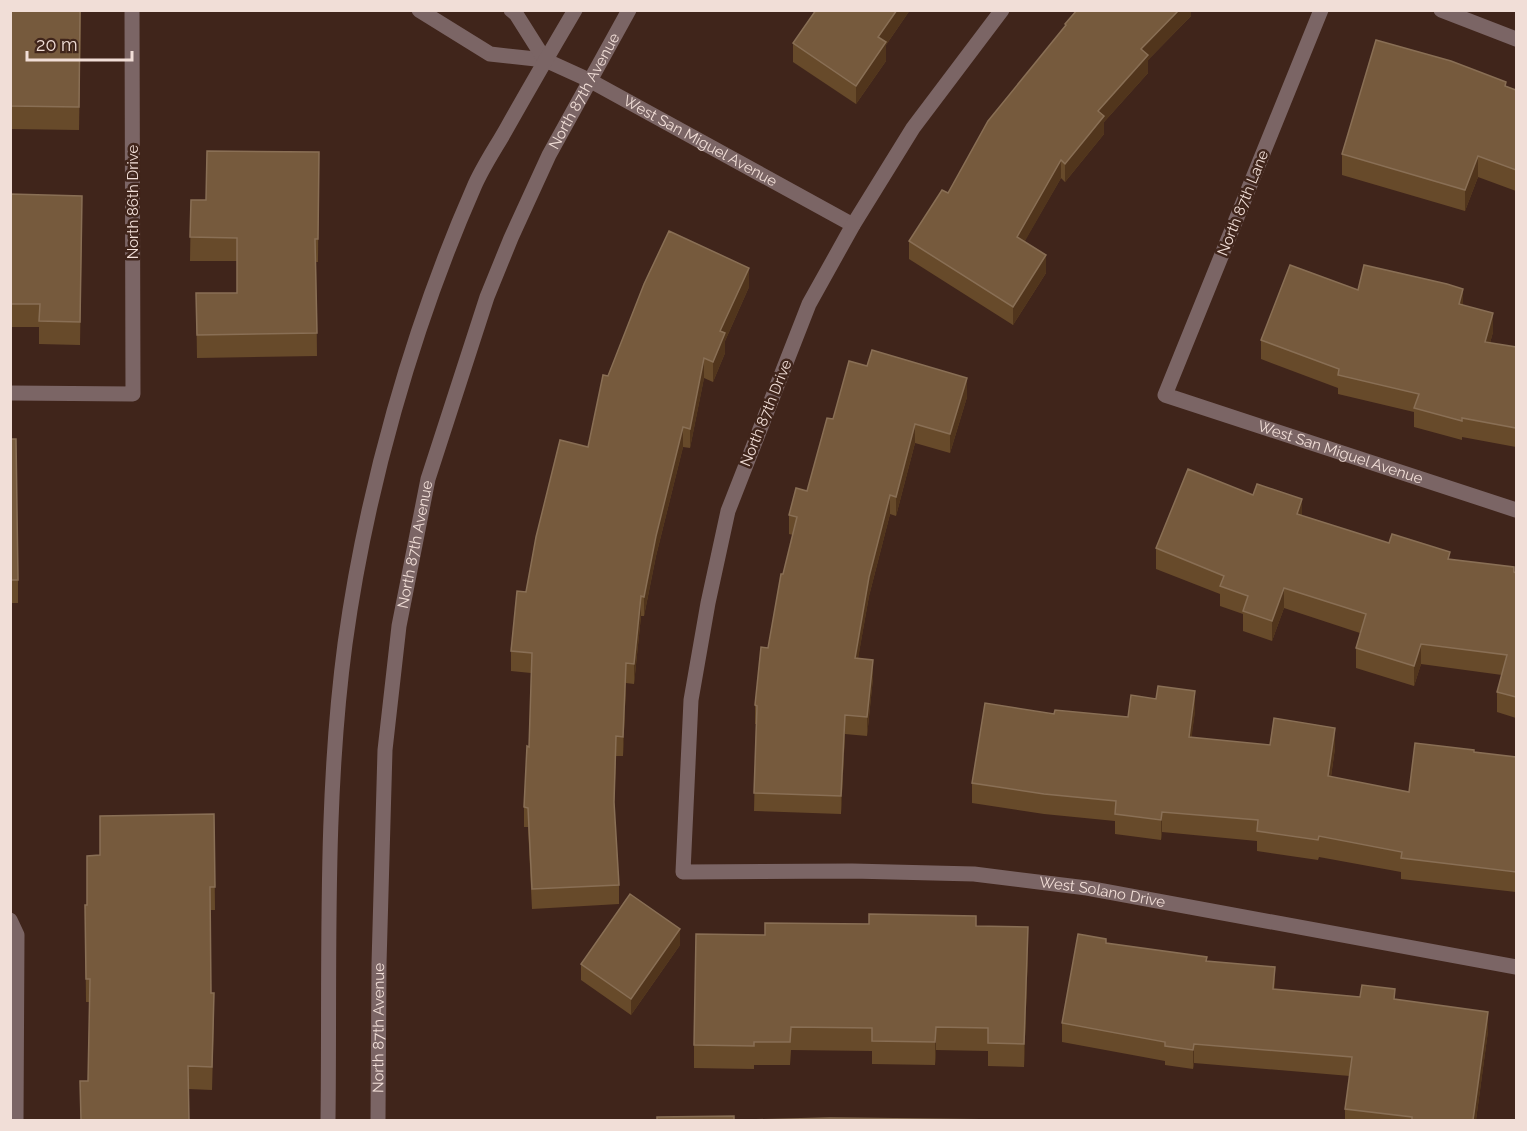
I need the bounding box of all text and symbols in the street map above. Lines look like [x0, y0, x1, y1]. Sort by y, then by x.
scale bar [27, 24, 132, 62]
street label: North 87th Avenue [545, 30, 624, 152]
text: 20 m [36, 34, 78, 55]
street label: West San Miguel Avenue [620, 92, 780, 191]
street label: North 86th Drive [124, 145, 142, 259]
street label: North 87th Lane [1214, 147, 1272, 258]
street label: North 87th Drive [736, 357, 796, 469]
street label: West San Miguel Avenue [1256, 417, 1425, 488]
street label: North 87th Avenue [394, 479, 437, 610]
street label: West Solano Drive [1038, 873, 1167, 911]
street label: North 87th Avenue [369, 963, 388, 1093]

